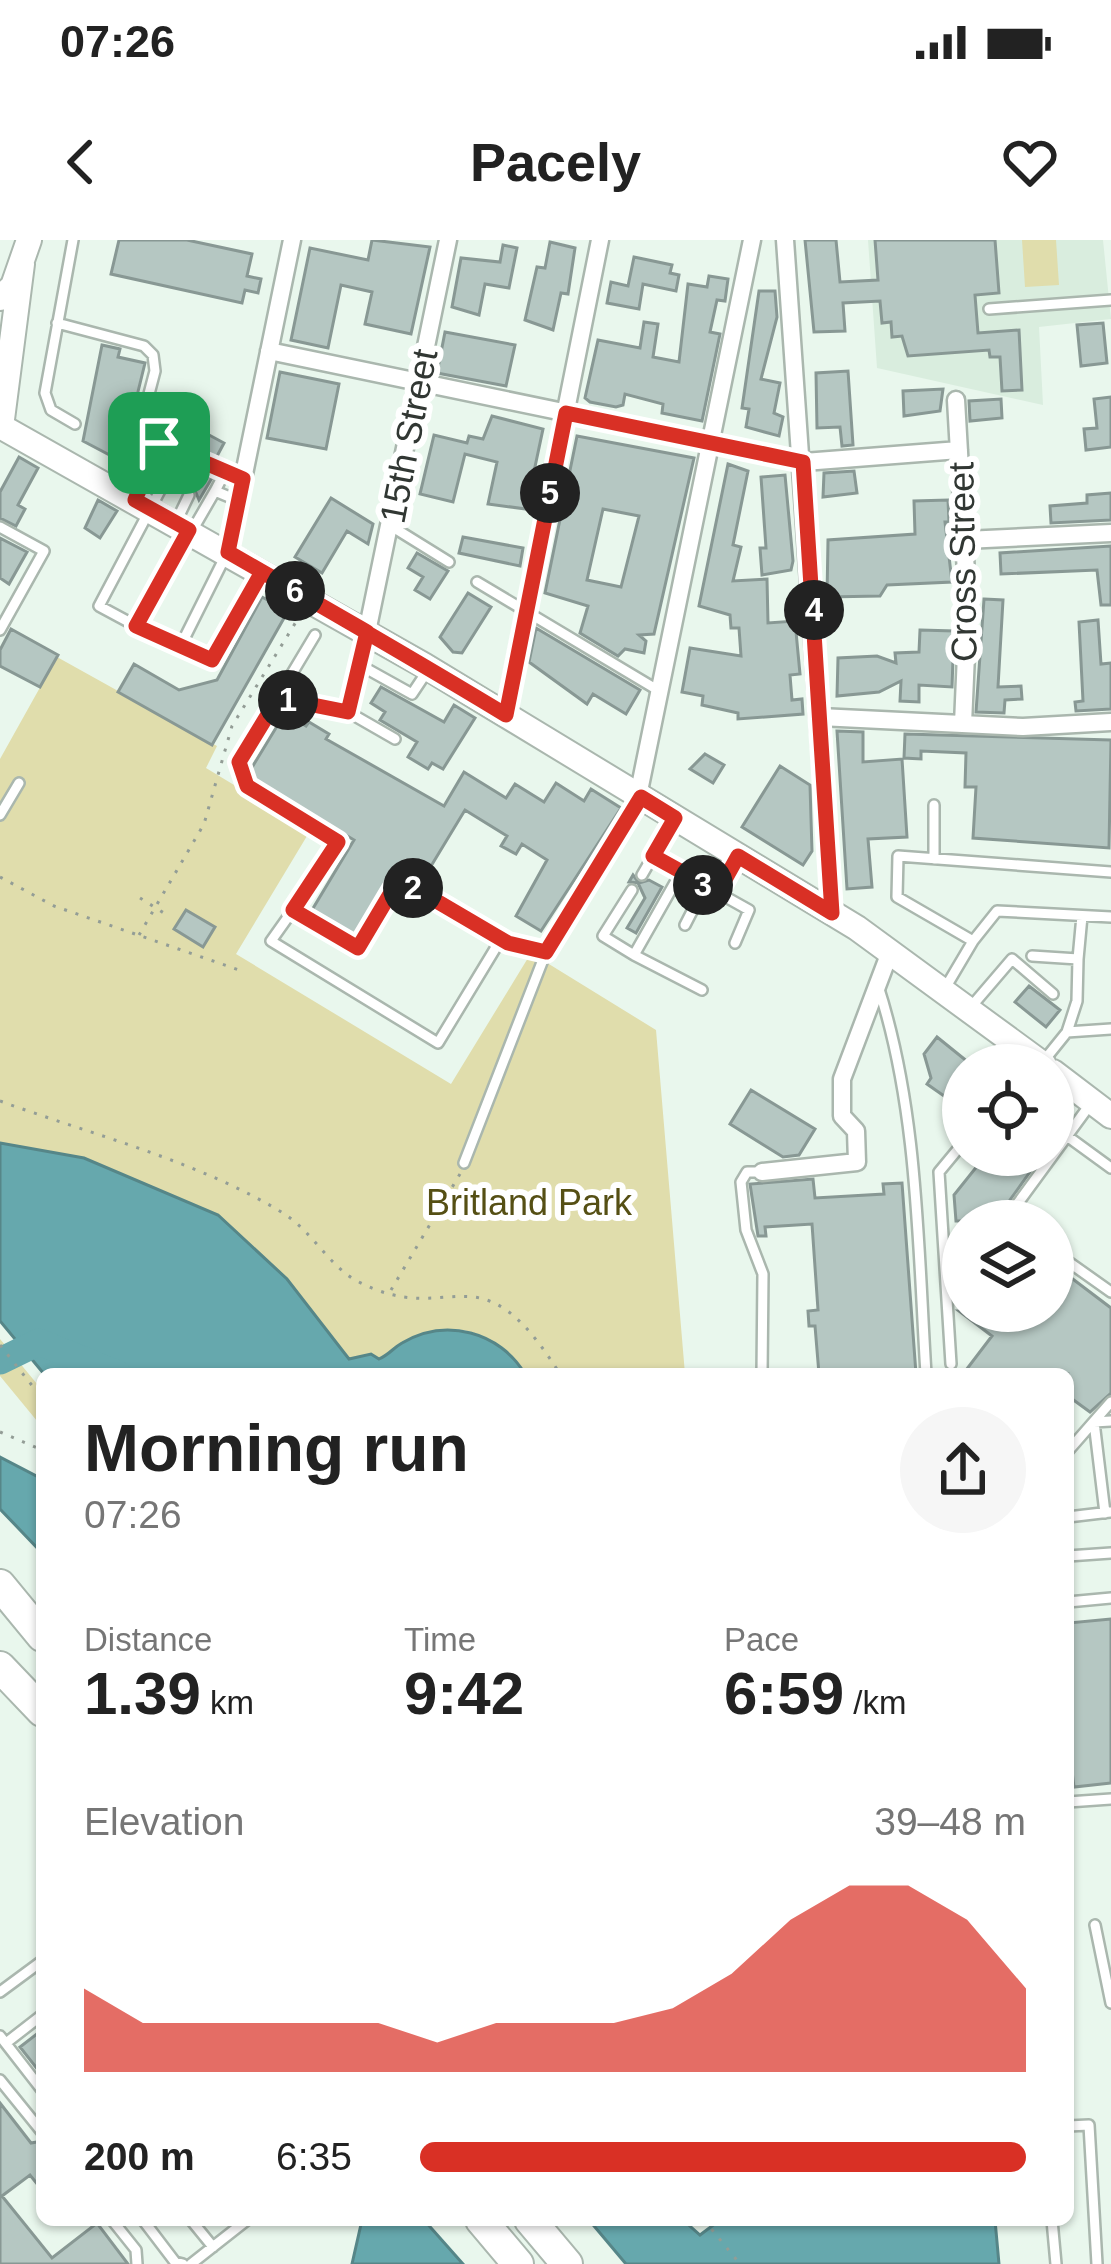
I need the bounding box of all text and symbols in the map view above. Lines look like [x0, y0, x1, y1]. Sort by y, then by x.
text: 07:26 [60, 16, 175, 67]
icon: back [48, 129, 114, 195]
icon: heart [997, 129, 1063, 195]
text: Pacely [470, 132, 641, 192]
street label: 15th Street [372, 346, 445, 526]
pin [108, 392, 210, 494]
icon: arrive [126, 410, 192, 476]
street label: Cross Street [940, 462, 985, 662]
pin: 5 [520, 463, 580, 523]
text: 5 [541, 474, 559, 511]
pin: 6 [265, 561, 325, 621]
text: 6 [286, 572, 304, 609]
pin: 4 [784, 580, 844, 640]
text: 4 [805, 591, 823, 628]
pin: 1 [258, 670, 318, 730]
text: 1 [279, 681, 297, 718]
pin: 3 [673, 855, 733, 915]
pin: 2 [383, 858, 443, 918]
text: 3 [694, 866, 712, 903]
text: 2 [404, 869, 422, 906]
map controls [942, 1044, 1074, 1332]
button: locate [942, 1044, 1074, 1176]
park label: Britland Park [426, 1182, 633, 1223]
button: layers [942, 1200, 1074, 1332]
button: share [900, 1407, 1026, 1533]
text: Morning run [84, 1411, 469, 1485]
text: 07:26 [84, 1493, 182, 1536]
text: Distance [84, 1621, 212, 1658]
text: Time [404, 1621, 476, 1658]
text: Pace [724, 1621, 799, 1658]
text: 1.39 [84, 1660, 201, 1727]
text: 9:42 [404, 1660, 524, 1727]
text: 6:59 [724, 1660, 844, 1727]
text: km [201, 1684, 254, 1721]
text: /km [844, 1684, 906, 1721]
text: Elevation [84, 1800, 244, 1843]
text: 39–48 m [874, 1800, 1026, 1843]
text: 200 m [84, 2135, 195, 2178]
text: 6:35 [276, 2135, 352, 2178]

